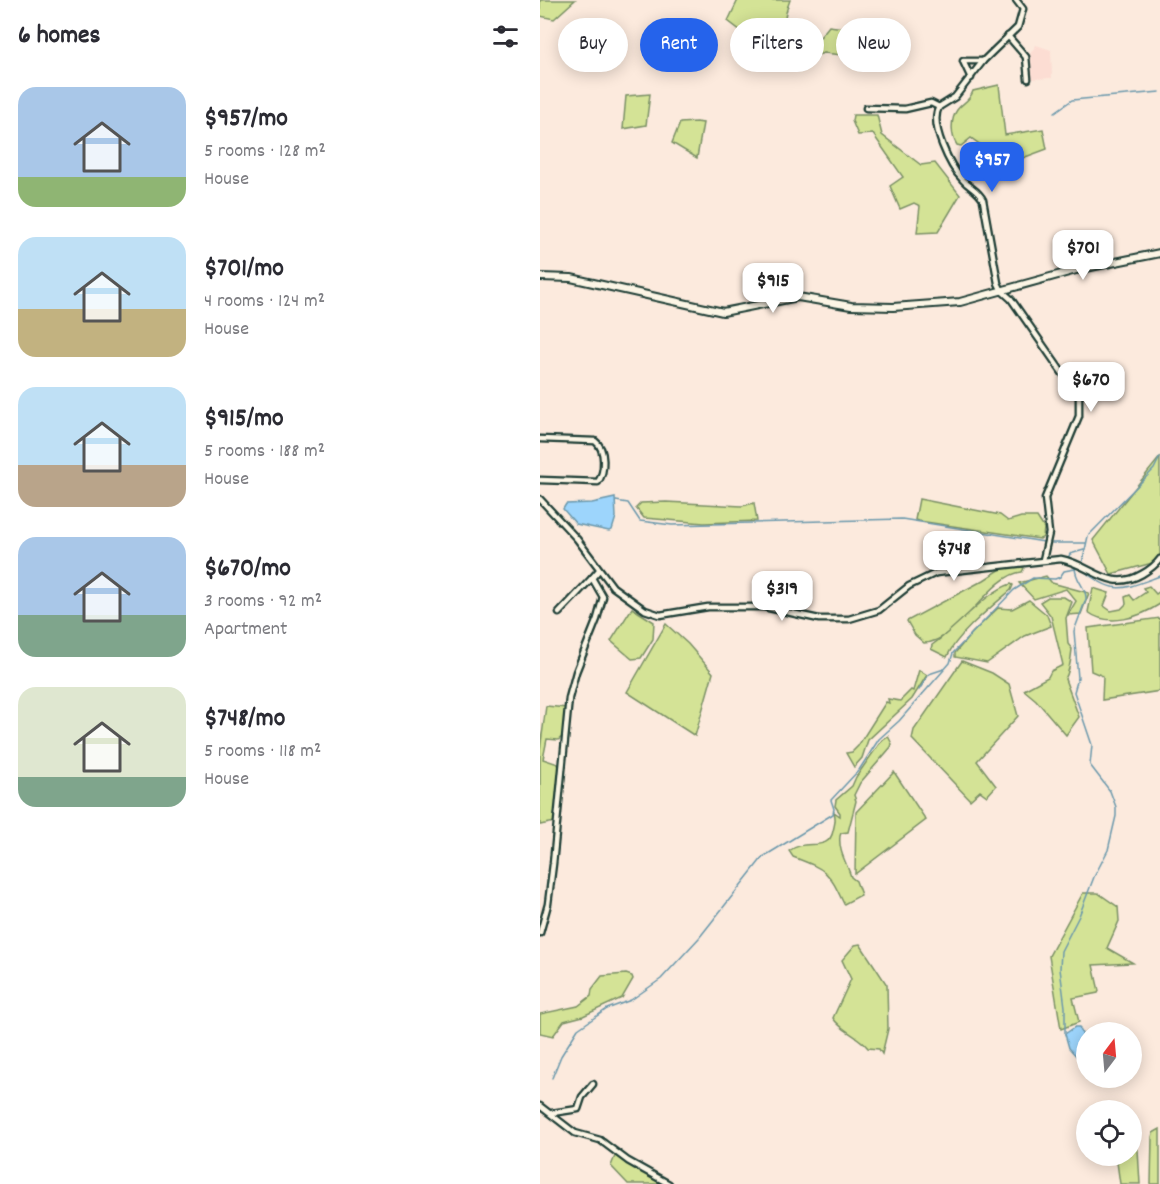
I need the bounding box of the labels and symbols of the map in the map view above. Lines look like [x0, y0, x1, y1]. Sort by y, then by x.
pin: $957 [956, 142, 1028, 193]
pin: $701 [1047, 230, 1119, 281]
pin: $915 [737, 263, 809, 314]
pin: $670 [1055, 362, 1127, 413]
pin: $748 [918, 531, 990, 582]
pin: $319 [746, 571, 818, 622]
north arrow [1076, 1022, 1142, 1088]

